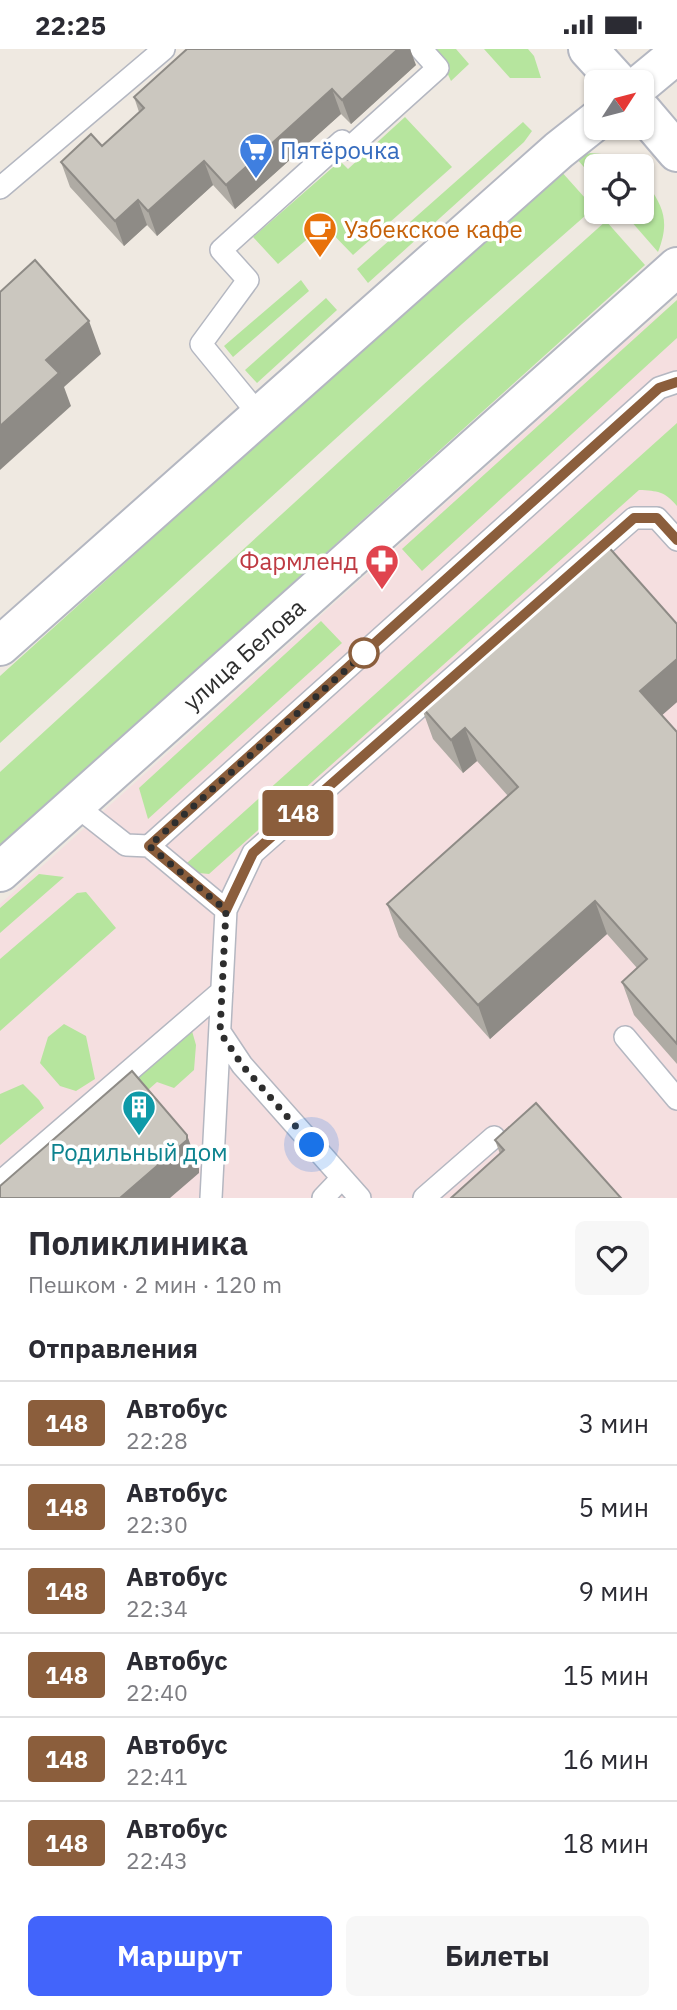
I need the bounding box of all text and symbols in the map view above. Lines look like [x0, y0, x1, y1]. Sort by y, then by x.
text: 22:25 [35, 8, 106, 42]
north arrow [584, 70, 654, 140]
map controls [584, 70, 654, 224]
supermarket icon: Пятёрочка [237, 131, 275, 180]
place label: Пятёрочка [280, 134, 400, 166]
button: locate [584, 154, 654, 224]
cafe icon: Узбекское кафе [301, 210, 339, 259]
place label: Узбекское кафе [344, 213, 523, 245]
pharmacy icon: Фармленд [363, 542, 401, 591]
place label: Фармленд [239, 545, 358, 577]
street label: улица Белова [176, 591, 312, 717]
unlabelled marker [349, 638, 379, 668]
line badge: 148 [258, 790, 338, 836]
text: 148 [276, 797, 320, 829]
building icon: Родильный дом [120, 1088, 158, 1137]
your location [294, 1127, 329, 1162]
place label: Родильный дом [50, 1136, 228, 1168]
text: Поликлиника [28, 1221, 248, 1264]
button: heart [575, 1221, 649, 1295]
text: Пешком · 2 мин · 120 m [28, 1269, 282, 1299]
text: Отправления [28, 1331, 198, 1365]
text: Автобус [126, 1391, 228, 1425]
text: 3 мин [579, 1406, 649, 1440]
text: 148 [45, 1407, 88, 1439]
text: 22:28 [126, 1425, 188, 1455]
text: Автобус [126, 1475, 228, 1509]
text: 5 мин [579, 1490, 649, 1524]
text: 148 [45, 1491, 88, 1523]
text: 22:30 [126, 1509, 188, 1539]
text: Автобус [126, 1559, 228, 1593]
text: 9 мин [579, 1574, 649, 1608]
text: 148 [45, 1575, 88, 1607]
text: 22:34 [126, 1593, 188, 1623]
text: Автобус [126, 1643, 228, 1677]
text: 15 мин [563, 1658, 649, 1692]
text: 148 [45, 1659, 88, 1691]
text: 22:40 [126, 1677, 188, 1707]
text: Автобус [126, 1727, 228, 1761]
text: 16 мин [563, 1742, 649, 1776]
text: 148 [45, 1743, 88, 1775]
text: 22:41 [126, 1761, 188, 1791]
text: Автобус [126, 1811, 228, 1845]
text: 18 мин [563, 1826, 649, 1860]
text: 148 [45, 1827, 88, 1859]
text: 22:43 [126, 1845, 188, 1875]
button: Маршрут [28, 1916, 332, 1996]
button: Билеты [346, 1916, 649, 1996]

